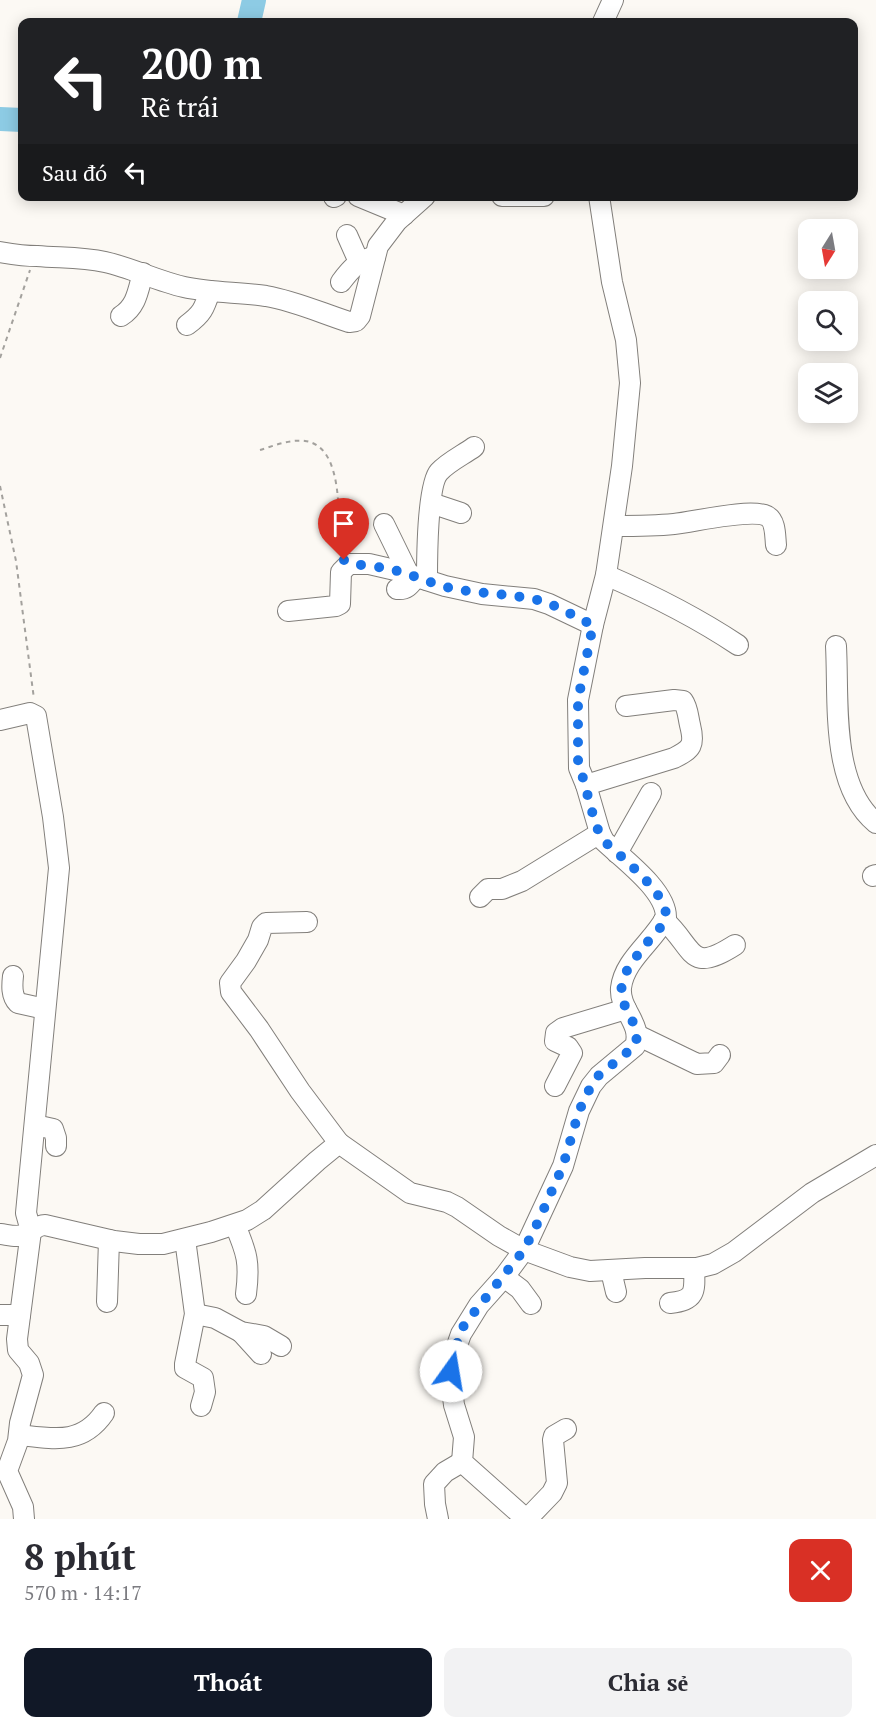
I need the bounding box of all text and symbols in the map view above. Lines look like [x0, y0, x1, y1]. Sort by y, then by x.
text: 200 m [141, 35, 262, 91]
icon: left [42, 42, 120, 120]
text: Rẽ trái [141, 89, 219, 125]
icon: left [119, 156, 152, 189]
text: Sau đó [42, 158, 107, 187]
north arrow [798, 219, 858, 279]
map controls [798, 219, 858, 423]
button: search [798, 291, 858, 351]
button: layers [798, 363, 858, 423]
pin [318, 498, 369, 560]
icon: arrive [327, 507, 360, 540]
position arrow [419, 1339, 483, 1403]
text: 8 phút [24, 1533, 136, 1580]
button: close [789, 1539, 852, 1602]
text: 570 m · 14:17 [24, 1579, 142, 1606]
button: Thoát [24, 1648, 432, 1717]
button: Chia sẻ [444, 1648, 852, 1717]

